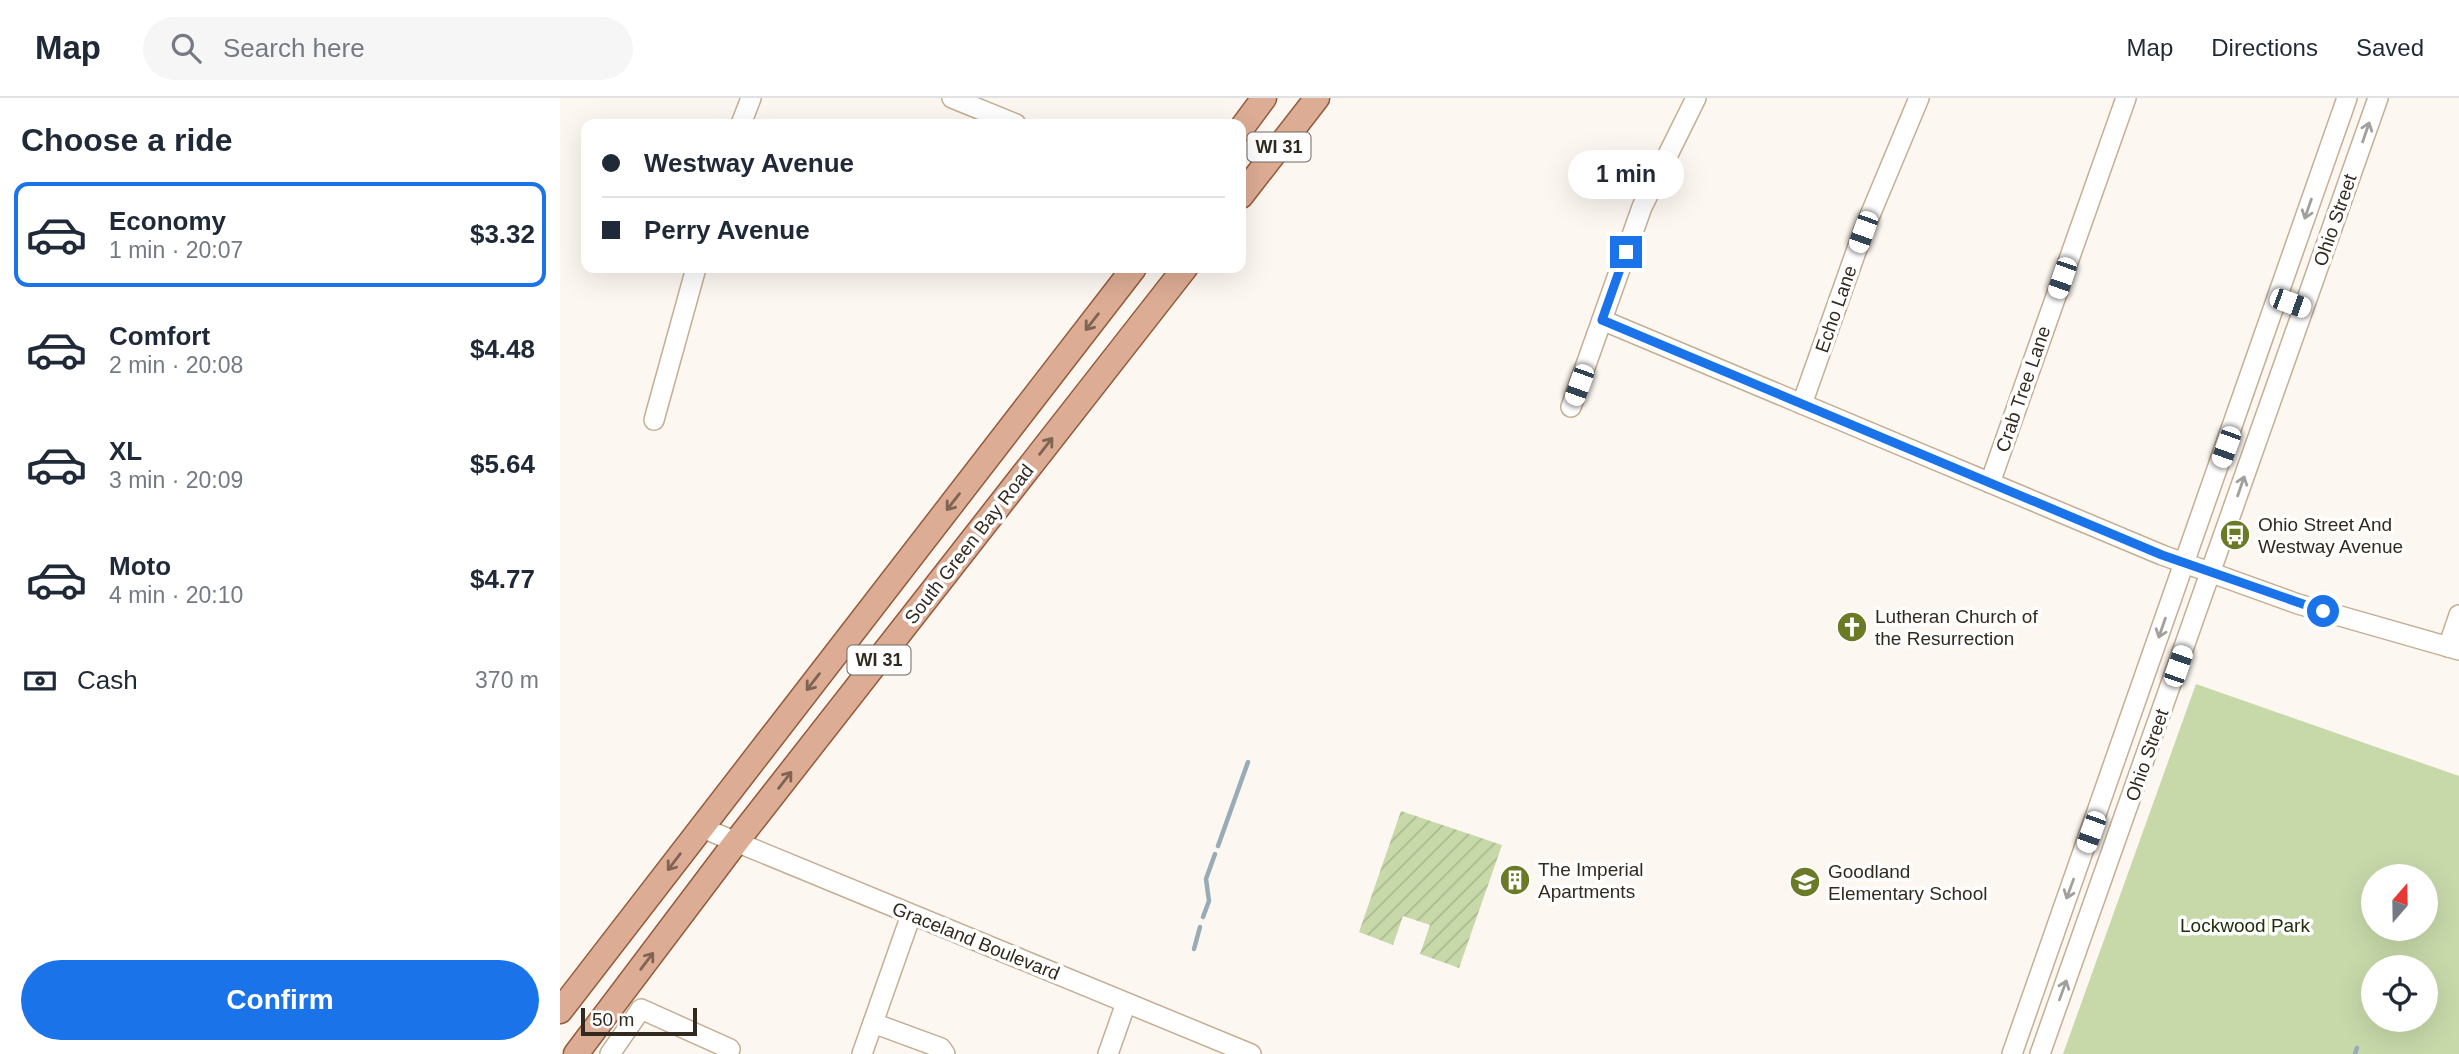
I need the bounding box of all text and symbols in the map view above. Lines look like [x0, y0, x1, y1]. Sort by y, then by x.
search box [143, 17, 633, 80]
text: Map [35, 29, 101, 66]
icon: search [167, 29, 205, 67]
text: Search here [223, 33, 365, 63]
text: Map [2127, 34, 2173, 61]
text: Directions [2211, 34, 2318, 61]
text: Saved [2356, 34, 2424, 61]
text: Choose a ride [21, 122, 233, 158]
one-way arrow [2361, 122, 2373, 144]
road number: WI 31 [1248, 132, 1310, 162]
text: Westway Avenue [644, 148, 854, 178]
callout: 1 min [1568, 150, 1684, 200]
text: 1 min [1596, 161, 1656, 187]
street label: Ohio Street [2309, 170, 2361, 269]
one-way arrow [2301, 197, 2313, 219]
icon: car [25, 203, 88, 266]
text: Economy [109, 206, 226, 236]
car [1846, 209, 1881, 255]
text: Perry Avenue [644, 215, 810, 245]
text: $3.32 [470, 219, 535, 249]
route end [1610, 236, 1642, 268]
text: 1 min · 20:07 [109, 237, 243, 263]
car [2046, 255, 2079, 301]
street label: Echo Lane [1811, 263, 1861, 355]
car [2267, 286, 2314, 320]
one-way arrow [1084, 312, 1099, 330]
icon: car [25, 318, 88, 381]
text: Comfort [109, 321, 210, 351]
street label: Crab Tree Lane [1992, 323, 2054, 455]
text: $4.48 [470, 334, 535, 364]
text: 2 min · 20:08 [109, 352, 243, 378]
car [1562, 362, 1597, 408]
car [2209, 424, 2244, 470]
icon: car [25, 433, 88, 496]
text: XL [109, 436, 142, 466]
one-way arrow [1038, 437, 1053, 456]
text: $5.64 [470, 449, 535, 479]
street label: South Green Bay Road [900, 460, 1038, 628]
text: 3 min · 20:09 [109, 467, 243, 493]
one-way arrow [2236, 475, 2249, 497]
one-way arrow [945, 492, 960, 510]
place label: Ohio Street And Westway Avenue [2258, 514, 2403, 557]
bus stop icon: Ohio Street And Westway Avenue [2218, 518, 2252, 552]
icon: car [25, 548, 88, 611]
text: Moto [109, 551, 171, 581]
text: $4.77 [470, 564, 535, 594]
text: 4 min · 20:10 [109, 582, 243, 608]
route start [2307, 595, 2339, 627]
place label: Lutheran Church of the Resurrection [1875, 606, 2038, 649]
church icon: Lutheran Church of the Resurrection [1835, 610, 1869, 644]
one-way arrow [2155, 617, 2167, 639]
car [2162, 643, 2195, 689]
road number: WI 31 [848, 646, 910, 674]
icon: cash [21, 662, 59, 700]
text: Cash [77, 665, 138, 695]
text: 370 m [475, 667, 539, 693]
one-way arrow [806, 672, 821, 690]
street label: Ohio Street [2121, 705, 2173, 804]
one-way arrow [778, 771, 793, 790]
car [2074, 809, 2109, 855]
one-way arrow [667, 852, 682, 870]
place label: The Imperial Apartments [1538, 859, 1644, 902]
place label: Goodland Elementary School [1828, 861, 1987, 904]
building icon: The Imperial Apartments [1498, 863, 1532, 897]
north arrow [2361, 864, 2438, 942]
map controls [2361, 864, 2438, 1032]
school or university icon: Goodland Elementary School [1788, 865, 1822, 899]
one-way arrow [2063, 878, 2075, 900]
street label: Graceland Boulevard [889, 898, 1063, 984]
park label: Lockwood Park [2180, 915, 2310, 936]
one-way arrow [640, 952, 654, 971]
button: locate [2361, 955, 2438, 1032]
button: Confirm [21, 960, 539, 1040]
one-way arrow [2058, 979, 2071, 1001]
scale bar [581, 1005, 696, 1037]
text: 50 m [592, 1009, 634, 1030]

